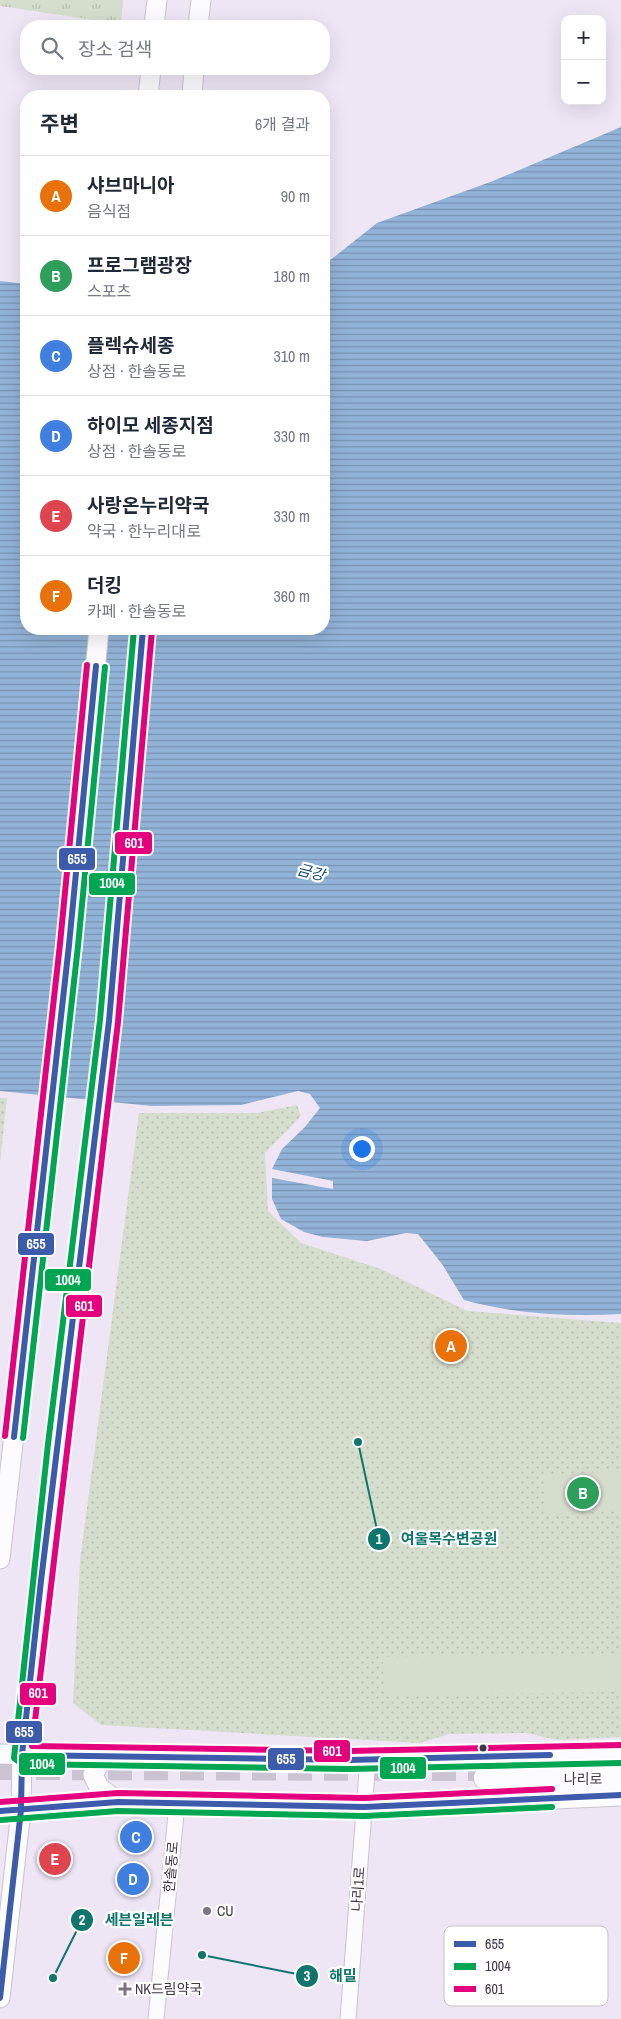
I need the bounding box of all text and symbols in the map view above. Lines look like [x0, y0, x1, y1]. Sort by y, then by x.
map controls [561, 15, 606, 105]
button: + [561, 15, 606, 60]
search box [20, 20, 330, 75]
icon: search [38, 34, 66, 62]
text: 장소 검색 [78, 36, 152, 62]
button: − [561, 60, 606, 105]
text: 주변 [40, 109, 79, 138]
text: 6개 결과 [255, 113, 310, 135]
text: 샤브마니아 [87, 172, 174, 198]
text: A [51, 185, 61, 207]
text: 90 m [281, 185, 310, 207]
text: 음식점 [87, 200, 131, 222]
text: 프로그램광장 [87, 252, 192, 278]
text: B [51, 265, 61, 287]
text: 180 m [274, 265, 310, 287]
text: 스포츠 [87, 280, 131, 302]
text: 플렉슈세종 [87, 332, 174, 358]
text: C [51, 345, 61, 367]
text: 310 m [274, 345, 310, 367]
text: 상점 · 한솔동로 [87, 360, 186, 382]
text: 하이모 세종지점 [87, 412, 214, 438]
text: D [51, 425, 61, 447]
text: 330 m [274, 425, 310, 447]
text: 상점 · 한솔동로 [87, 440, 186, 462]
text: 사랑온누리약국 [87, 492, 209, 518]
text: E [52, 505, 60, 527]
text: 330 m [274, 505, 310, 527]
text: 약국 · 한누리대로 [87, 520, 201, 542]
text: 더킹 [87, 572, 122, 598]
text: F [52, 585, 60, 607]
text: 360 m [274, 585, 310, 607]
text: 카페 · 한솔동로 [87, 600, 186, 622]
line badge: 601 [114, 831, 153, 855]
text: 601 [124, 834, 144, 852]
line badge: 655 [58, 847, 96, 871]
text: 655 [67, 850, 87, 868]
water label: 금강 [295, 858, 329, 886]
line badge: 1004 [88, 872, 136, 896]
text: 1004 [99, 874, 125, 892]
your location [349, 1136, 375, 1162]
line badge: 655 [17, 1232, 55, 1256]
text: 655 [26, 1235, 46, 1253]
line badge: 1004 [44, 1268, 92, 1292]
text: 1004 [55, 1271, 81, 1289]
line badge: 601 [65, 1294, 103, 1318]
text: 601 [74, 1297, 94, 1315]
pin: A [435, 1327, 467, 1365]
pin: B [567, 1474, 599, 1512]
callout: 여울목수변공원 [366, 1524, 508, 1554]
text: 1 [376, 1528, 383, 1549]
text: 여울목수변공원 [401, 1528, 497, 1549]
line badge: 601 [19, 1682, 57, 1706]
text: 601 [28, 1684, 48, 1702]
line badge: 655 [5, 1720, 43, 1744]
text: 655 [14, 1723, 34, 1741]
line badge: 601 [313, 1739, 351, 1763]
text: 601 [322, 1742, 342, 1760]
unlabelled marker [478, 1743, 488, 1753]
line badge: 655 [267, 1747, 305, 1771]
text: 655 [276, 1750, 296, 1768]
line badge: 1004 [18, 1752, 66, 1776]
text: 1004 [29, 1755, 55, 1773]
line badge: 1004 [379, 1756, 427, 1780]
text: 1004 [390, 1759, 416, 1777]
street label: 나리로 [564, 1770, 602, 1788]
pin: C [120, 1818, 152, 1856]
pin: E [39, 1840, 71, 1878]
street label: 한솔동로 [160, 1840, 182, 1893]
pin: D [117, 1860, 149, 1898]
street label: 나리1로 [347, 1866, 369, 1912]
place label: CU [217, 1902, 234, 1920]
callout: 세븐일레븐 [69, 1905, 183, 1935]
marker: CU [201, 1905, 213, 1917]
text: 2 [79, 1909, 86, 1930]
text: 세븐일레븐 [104, 1909, 174, 1930]
legend [444, 1926, 608, 2006]
text: 655 [485, 1935, 504, 1953]
pin: F [108, 1939, 140, 1977]
text: 1004 [485, 1957, 511, 1975]
callout: 해밀 [294, 1961, 367, 1991]
text: 3 [304, 1965, 311, 1986]
text: 해밀 [329, 1965, 357, 1986]
place label: NK드림약국 [135, 1980, 203, 1998]
text: 601 [485, 1980, 505, 1998]
marker: NK드림약국 [119, 1983, 131, 1995]

